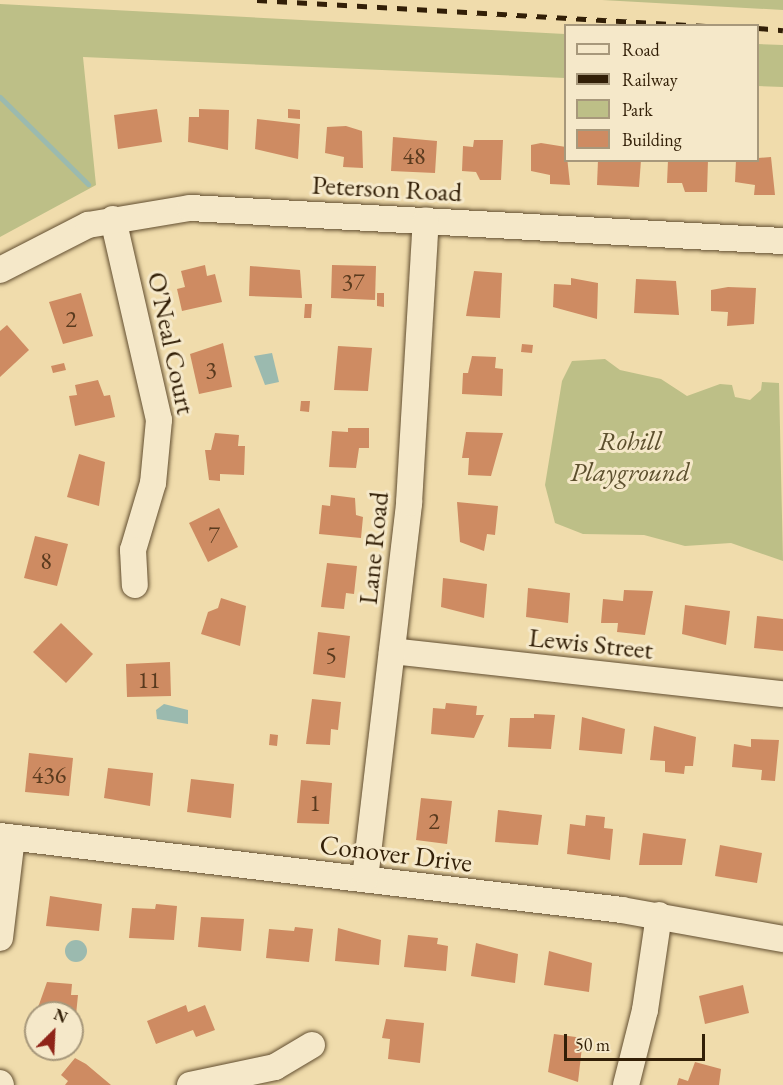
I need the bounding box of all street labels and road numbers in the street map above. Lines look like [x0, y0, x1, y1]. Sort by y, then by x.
street label: Peterson Road [311, 168, 463, 208]
street label: O'Neal Court [141, 269, 203, 417]
street label: Lane Road [351, 490, 395, 606]
street label: Lewis Street [527, 620, 655, 666]
street label: Conover Drive [318, 828, 474, 878]

